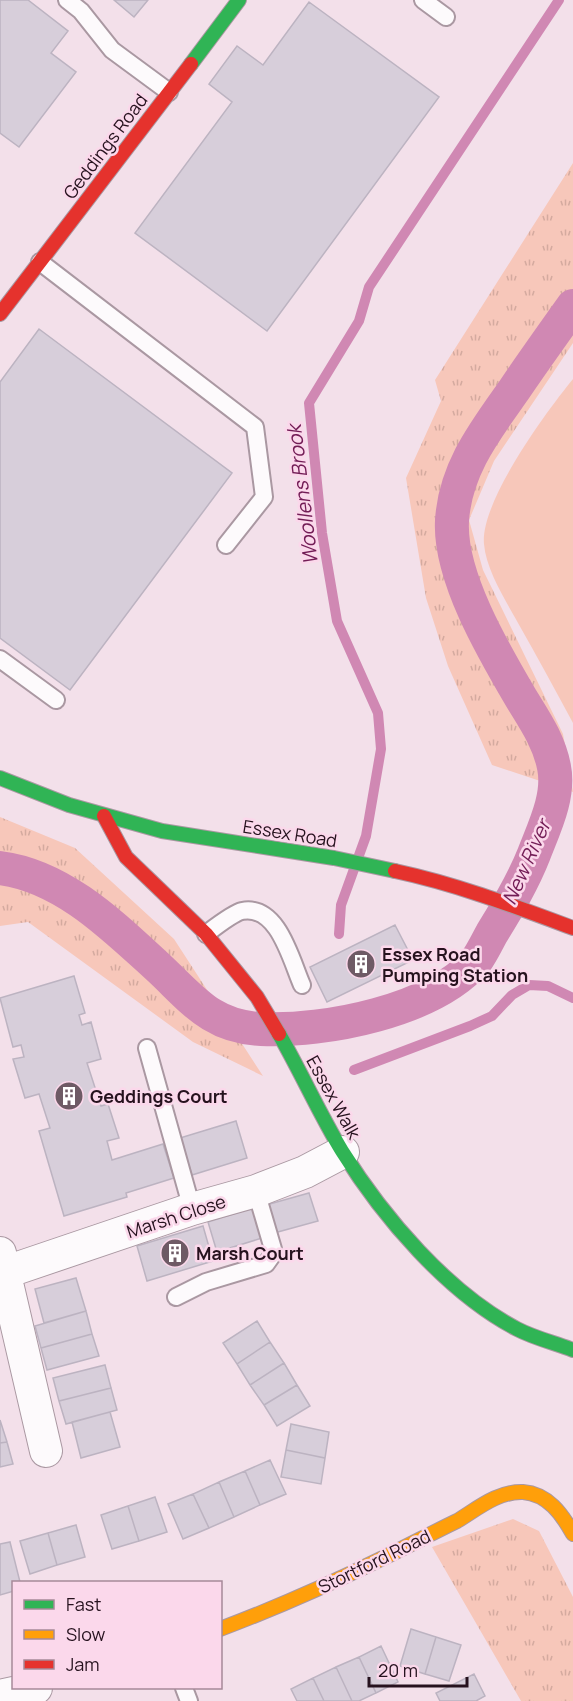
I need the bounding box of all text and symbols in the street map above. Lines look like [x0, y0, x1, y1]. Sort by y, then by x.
street label: Geddings Road [58, 89, 152, 203]
water label: Woollens Brook [280, 420, 324, 567]
water label: New River [495, 813, 558, 909]
street label: Essex Road [241, 814, 339, 852]
place label: Essex Road Pumping Station [382, 942, 528, 987]
building icon: Essex Road Pumping Station [345, 948, 377, 980]
street label: Essex Walk [301, 1051, 367, 1144]
building icon: Geddings Court [53, 1080, 85, 1112]
place label: Geddings Court [90, 1084, 228, 1108]
street label: Marsh Close [123, 1189, 229, 1243]
building icon: Marsh Court [159, 1237, 191, 1269]
place label: Marsh Court [196, 1241, 304, 1265]
street label: Stortford Road [314, 1523, 434, 1599]
legend [12, 1581, 222, 1689]
text: Fast [66, 1592, 101, 1616]
text: Slow [66, 1622, 106, 1646]
scale bar [369, 1650, 466, 1688]
text: Jam [66, 1652, 100, 1676]
text: 20 m [378, 1658, 418, 1682]

